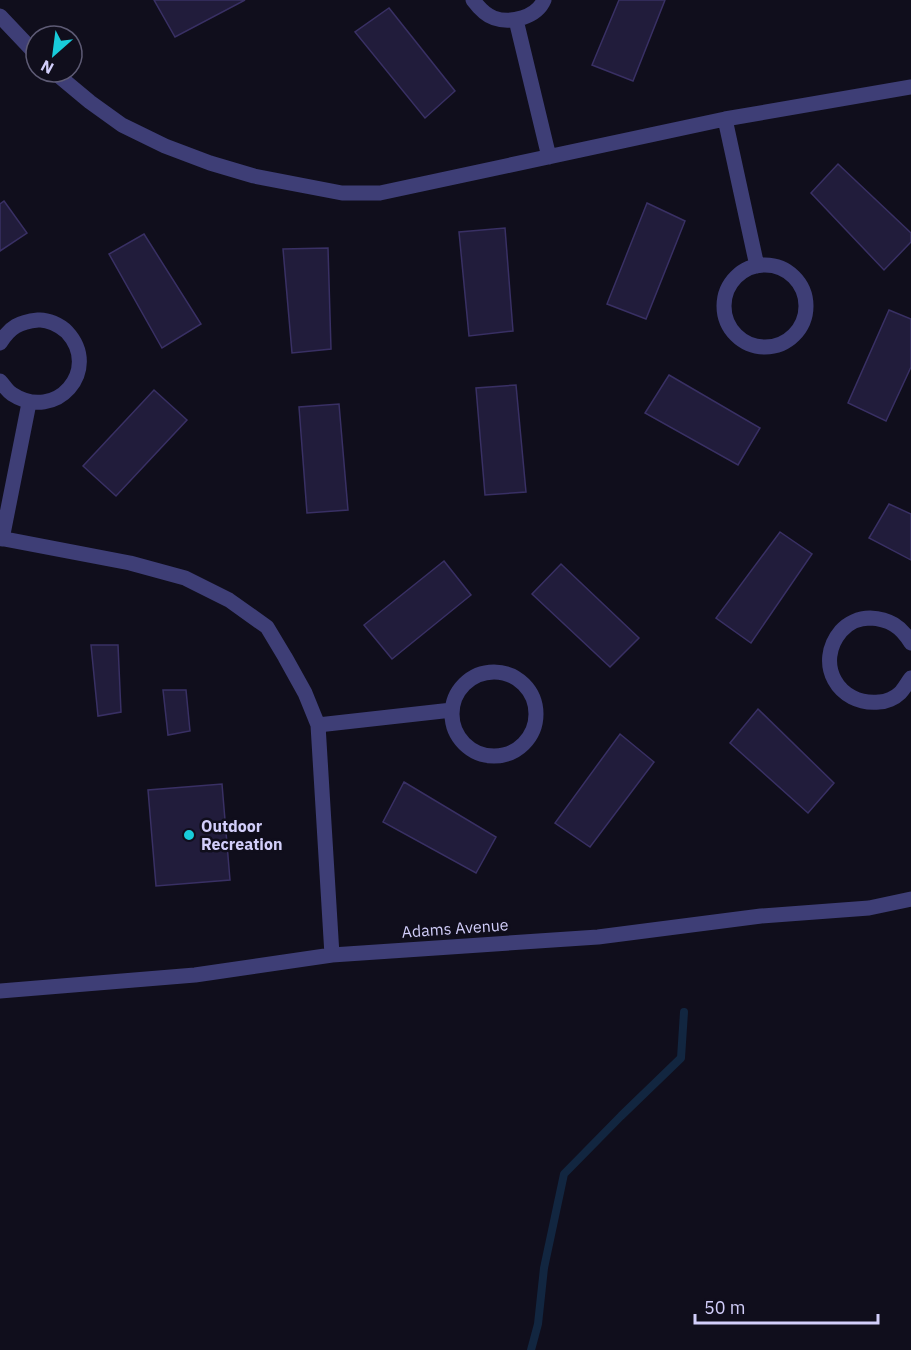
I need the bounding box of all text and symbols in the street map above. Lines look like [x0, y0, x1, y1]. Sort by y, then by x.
north arrow [24, 24, 84, 84]
text: N [37, 56, 57, 79]
place label: Outdoor Recreation [201, 816, 282, 854]
marker: Outdoor Recreation [182, 828, 196, 842]
street label: Adams Avenue [401, 914, 509, 942]
scale bar [695, 1287, 878, 1325]
text: 50 m [704, 1296, 746, 1319]

